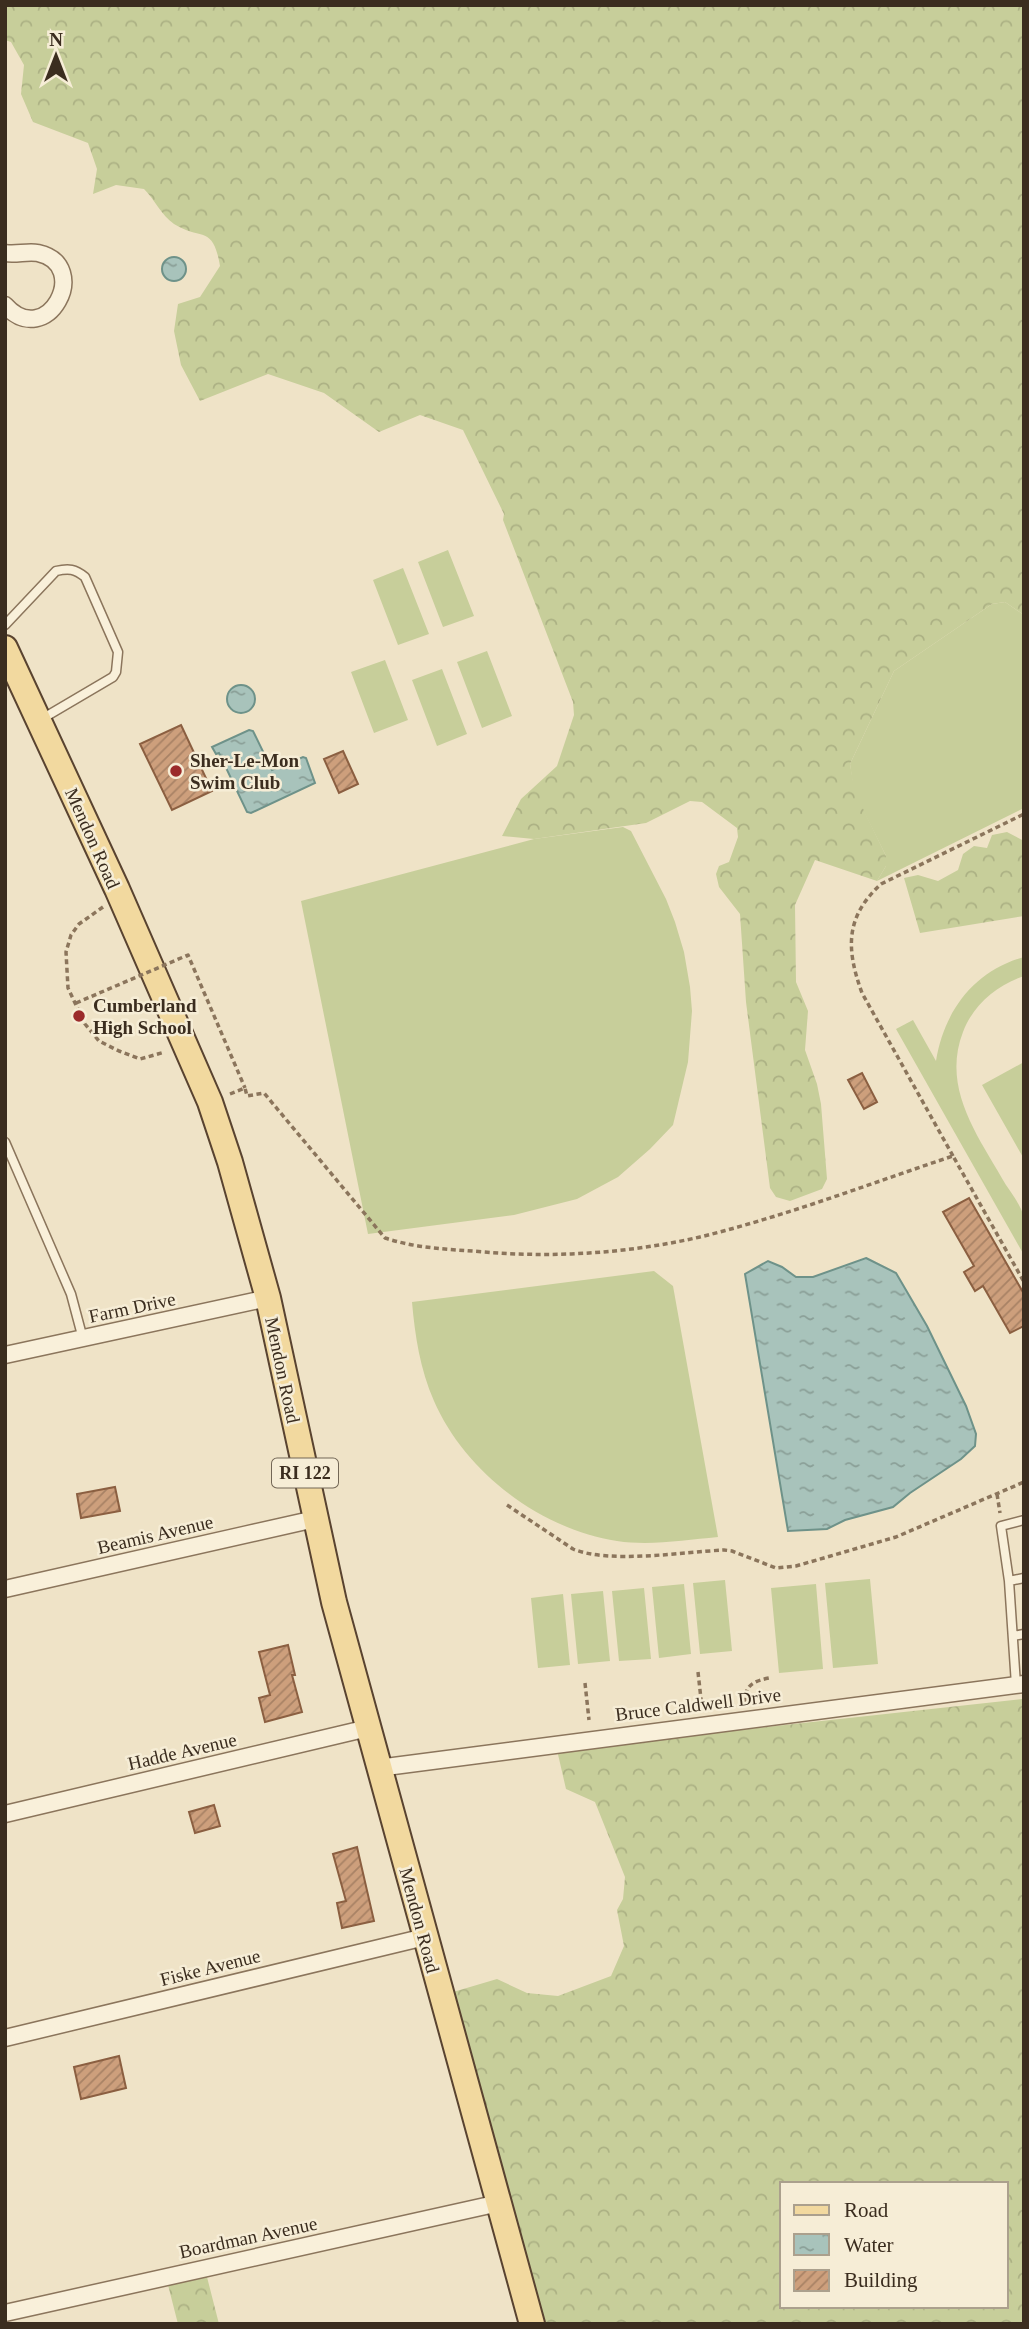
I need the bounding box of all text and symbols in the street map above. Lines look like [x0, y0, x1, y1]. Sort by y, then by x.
north arrow [21, 21, 91, 91]
text: N [49, 29, 63, 50]
place label: Sher-Le-Mon Swim Club [190, 750, 299, 793]
marker: Sher-Le-Mon Swim Club [168, 763, 184, 779]
street label: Mendon Road [61, 785, 124, 892]
place label: Cumberland High School [93, 995, 197, 1038]
marker: Cumberland High School [71, 1008, 87, 1024]
street label: Farm Drive [87, 1288, 177, 1327]
street label: Mendon Road [261, 1315, 304, 1426]
road number: RI 122 [272, 1458, 338, 1488]
street label: Beamis Avenue [95, 1511, 215, 1558]
street label: Bruce Caldwell Drive [614, 1684, 782, 1725]
street label: Hadde Avenue [126, 1729, 239, 1774]
street label: Mendon Road [395, 1865, 444, 1976]
street label: Fiske Avenue [158, 1945, 262, 1990]
legend [780, 2182, 1008, 2308]
text: Road [844, 2198, 889, 2222]
street label: Boardman Avenue [177, 2213, 319, 2262]
text: Water [844, 2233, 894, 2257]
text: Building [844, 2268, 918, 2292]

